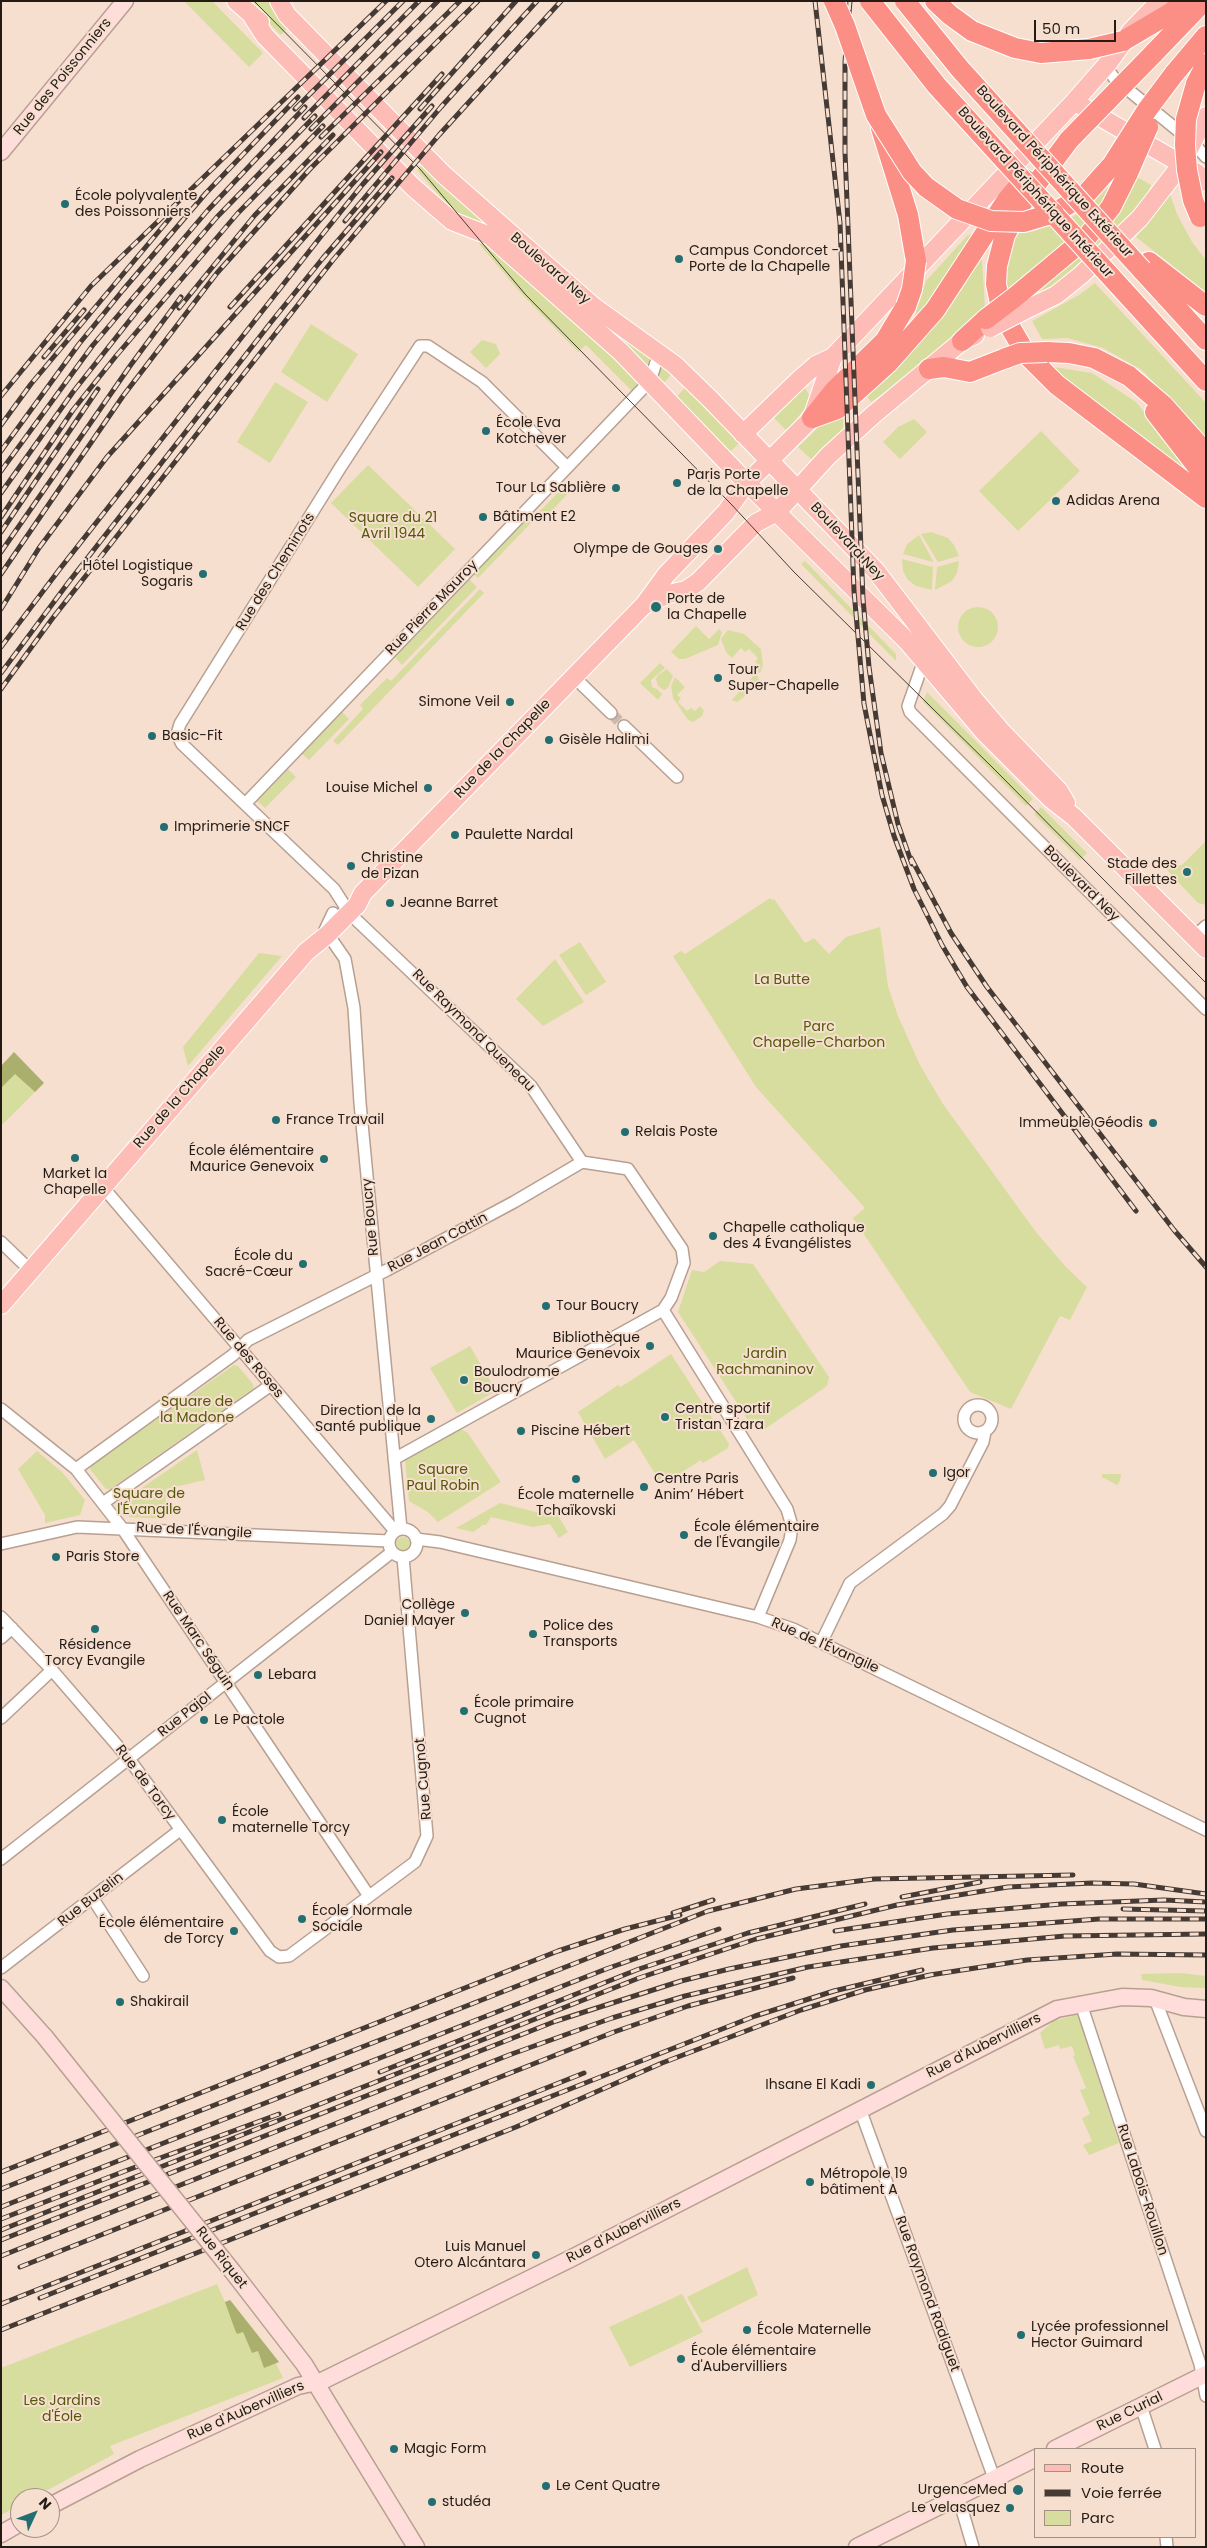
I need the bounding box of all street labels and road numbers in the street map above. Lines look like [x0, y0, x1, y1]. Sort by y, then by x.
street label: Rue des Poissonniers [11, 15, 115, 139]
street label: Boulevard Périphérique Extérieur [972, 83, 1136, 261]
street label: Boulevard Périphérique Intérieur [954, 104, 1116, 282]
street label: Boulevard Ney [506, 230, 594, 308]
street label: Boulevard Ney [806, 499, 888, 585]
street label: Rue des Cheminots [233, 510, 319, 634]
street label: Rue Pierre Mauroy [382, 557, 482, 659]
street label: Rue de la Chapelle [451, 696, 555, 802]
street label: Boulevard Ney [1039, 842, 1123, 926]
street label: Rue Raymond Queneau [408, 966, 538, 1096]
street label: Rue de la Chapelle [131, 1042, 229, 1152]
street label: Rue Boucry [359, 1177, 383, 1257]
street label: Rue Jean Cottin [385, 1210, 491, 1276]
street label: Rue des Roses [209, 1314, 287, 1402]
street label: Rue de l'Évangile [136, 1520, 252, 1542]
street label: Rue Marc Séguin [158, 1588, 238, 1694]
street label: Rue de l'Évangile [769, 1615, 881, 1677]
street label: Rue Pajol [155, 1689, 215, 1741]
street label: Rue Cugnot [412, 1737, 436, 1821]
street label: Rue de Torcy [111, 1742, 179, 1824]
street label: Rue Buzelin [55, 1869, 127, 1931]
street label: Rue d'Aubervilliers [924, 2010, 1044, 2082]
street label: Rue Labois-Rouillon [1113, 2122, 1171, 2258]
street label: Rue d'Aubervilliers [564, 2195, 684, 2267]
street label: Rue Raymond Radiguet [891, 2214, 963, 2374]
street label: Rue Riquet [192, 2224, 250, 2292]
street label: Rue d'Aubervilliers [185, 2378, 307, 2444]
street label: Rue Curial [1094, 2389, 1166, 2435]

